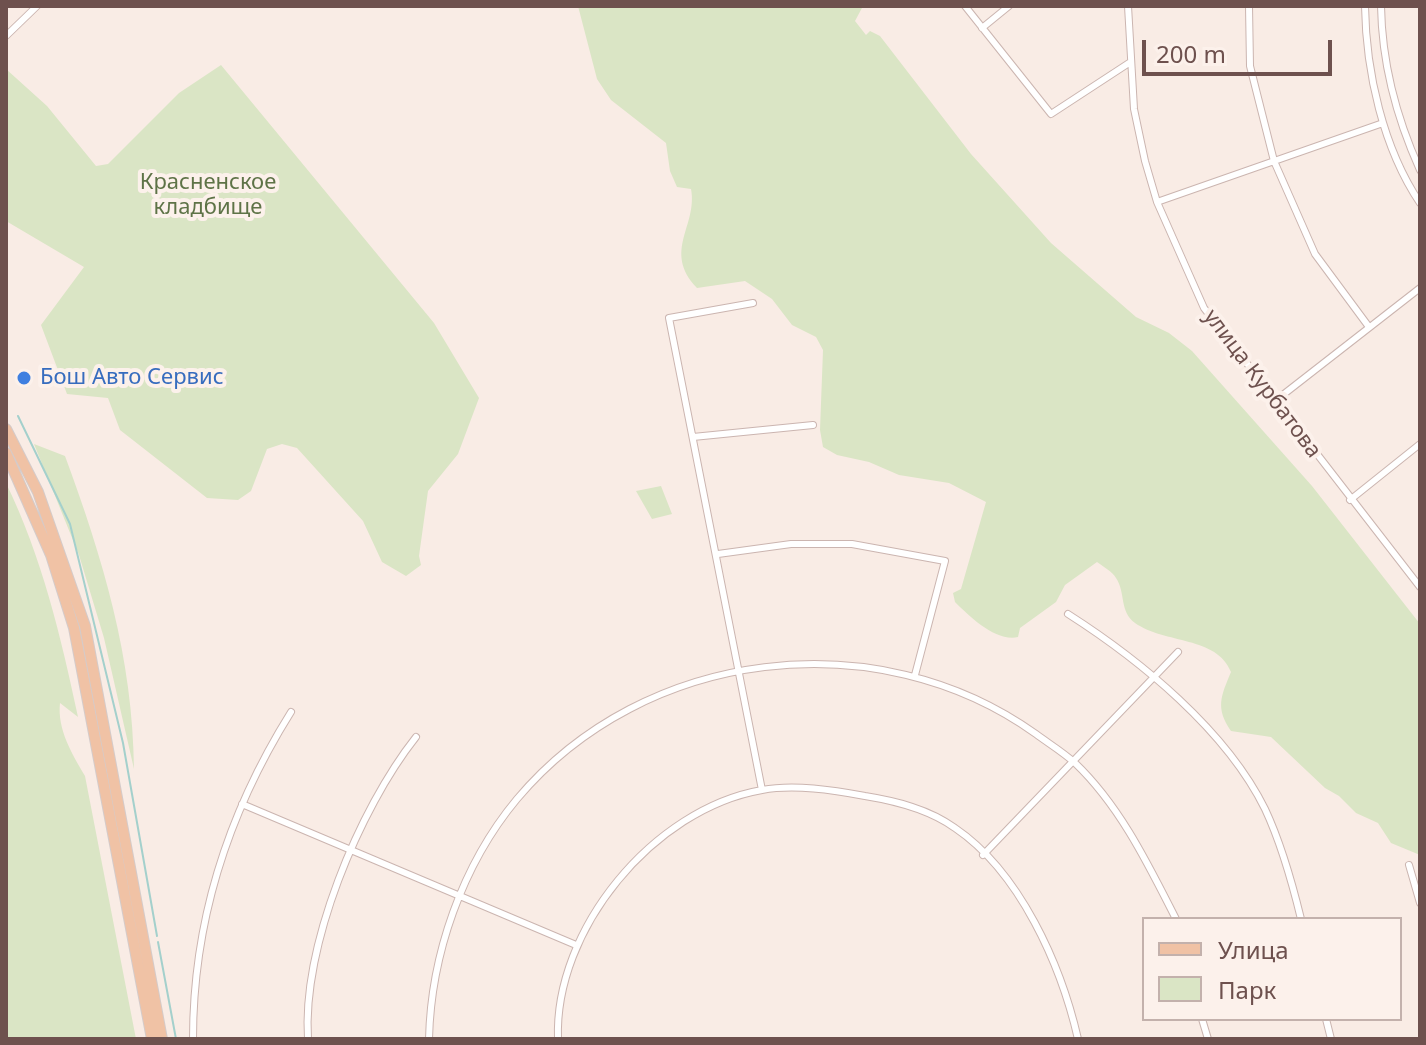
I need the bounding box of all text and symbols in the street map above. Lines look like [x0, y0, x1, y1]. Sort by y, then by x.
scale bar [1146, 24, 1336, 74]
text: 200 m [1156, 37, 1226, 70]
park label: Красненское кладбище [140, 170, 276, 222]
street label: улица Курбатова [1198, 305, 1326, 463]
place label: Бош Авто Сервис [40, 365, 223, 391]
marker: Бош Авто Сервис [15, 369, 33, 387]
legend [1142, 917, 1402, 1021]
text: Улица [1218, 933, 1289, 966]
text: Парк [1218, 973, 1276, 1006]

